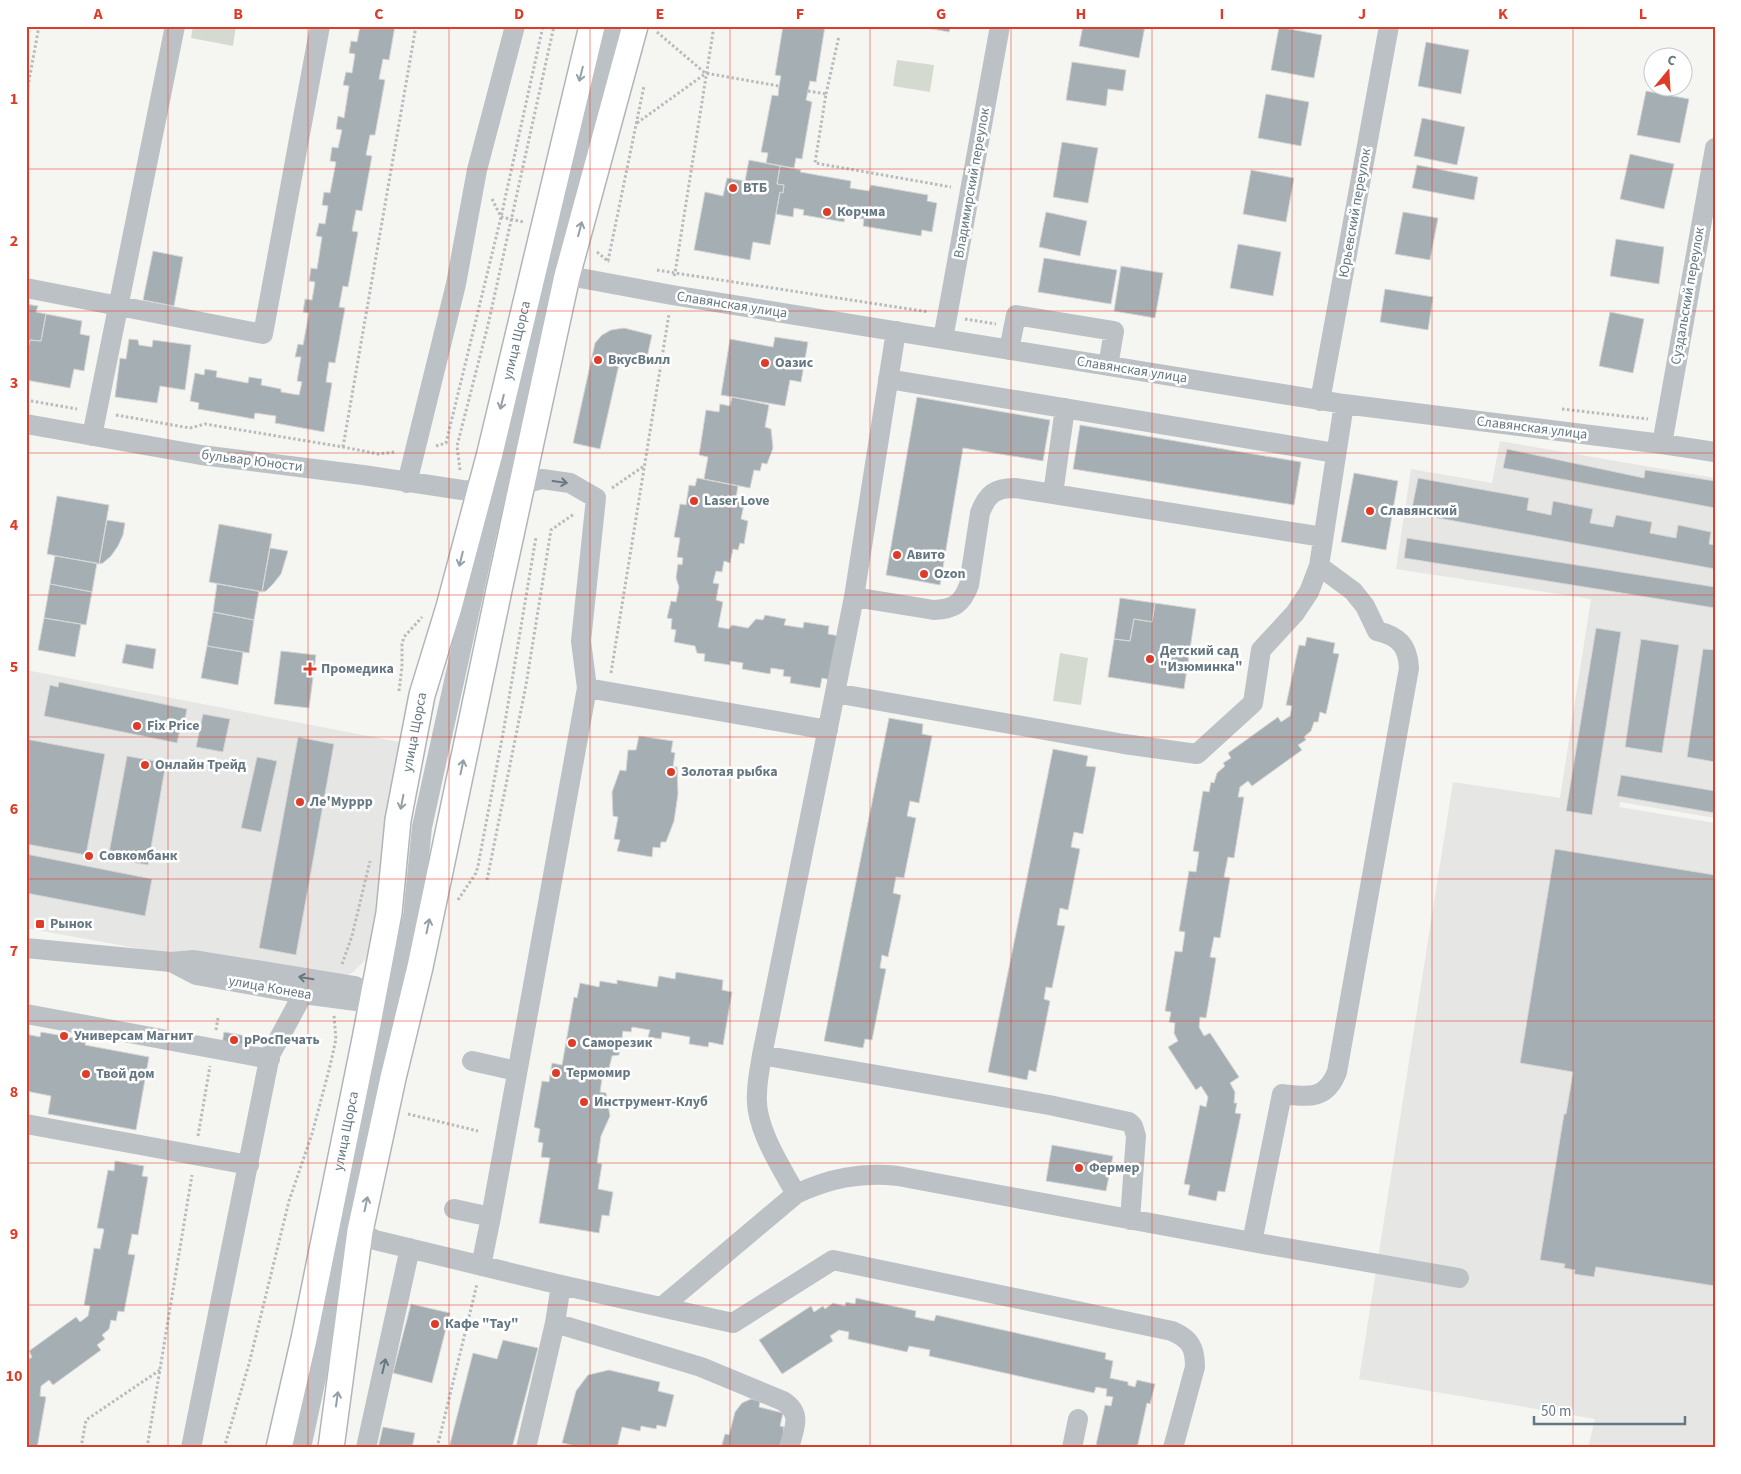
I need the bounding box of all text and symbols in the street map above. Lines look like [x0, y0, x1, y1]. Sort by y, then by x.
text: A [92, 3, 103, 25]
text: B [233, 3, 243, 25]
text: C [374, 3, 384, 25]
text: D [514, 3, 524, 25]
text: E [656, 3, 664, 25]
text: F [796, 3, 804, 25]
text: G [936, 3, 946, 25]
text: H [1076, 3, 1086, 25]
text: I [1220, 3, 1224, 25]
text: J [1358, 3, 1366, 25]
text: K [1498, 3, 1508, 25]
text: L [1639, 3, 1647, 25]
north arrow [1644, 48, 1694, 98]
text: С [1665, 50, 1679, 71]
one-way arrow [576, 65, 585, 81]
text: 1 [10, 88, 18, 110]
street label: Владимирский переулок [949, 106, 995, 260]
street label: Юрьевский переулок [1334, 147, 1376, 279]
place label: ВТБ [743, 178, 767, 198]
marker: ВТБ [727, 182, 739, 194]
place label: Корчма [837, 202, 885, 222]
marker: Корчма [821, 206, 833, 218]
one-way arrow [576, 222, 585, 238]
street label: Суздальский переулок [1666, 226, 1710, 366]
text: 2 [10, 230, 18, 252]
street label: Славянская улица [675, 286, 789, 324]
street label: улица Щорса [498, 299, 536, 382]
place label: ВкусВилл [608, 350, 670, 370]
street label: Славянская улица [1075, 351, 1189, 389]
place label: Оазис [775, 353, 814, 373]
marker: ВкусВилл [592, 354, 604, 366]
marker: Оазис [759, 357, 771, 369]
text: 3 [10, 372, 18, 394]
one-way arrow [497, 393, 506, 409]
street label: Славянская улица [1475, 411, 1589, 445]
street label: бульвар Юности [200, 445, 304, 477]
one-way arrow [552, 477, 568, 487]
place label: Laser Love [704, 491, 770, 511]
marker: Laser Love [688, 495, 700, 507]
place label: Славянский [1380, 501, 1457, 521]
marker: Славянский [1364, 505, 1376, 517]
text: 4 [10, 514, 19, 536]
place label: Авито [906, 545, 945, 565]
marker: Авито [891, 549, 903, 561]
one-way arrow [456, 551, 466, 567]
place label: Ozon [934, 564, 965, 584]
marker: Ozon [918, 568, 930, 580]
place label: Детский сад "Изюминка" [1160, 641, 1243, 677]
marker: Детский сад "Изюминка" [1144, 653, 1156, 665]
text: 5 [10, 656, 18, 678]
place label: Промедика [321, 659, 394, 679]
marker: Промедика [303, 662, 317, 676]
street label: улица Щорса [397, 691, 432, 774]
place label: Fix Price [147, 716, 199, 736]
marker: Fix Price [131, 720, 143, 732]
place label: Онлайн Трейд [155, 755, 247, 775]
marker: Онлайн Трейд [139, 759, 151, 771]
one-way arrow [458, 760, 467, 776]
place label: Золотая рыбка [681, 762, 778, 782]
marker: Золотая рыбка [665, 766, 677, 778]
place label: Ле'Муррр [309, 792, 373, 812]
one-way arrow [396, 793, 406, 809]
marker: Ле'Муррр [294, 796, 306, 808]
text: 6 [10, 798, 18, 820]
place label: Совкомбанк [99, 846, 178, 866]
marker: Совкомбанк [83, 850, 95, 862]
place label: Рынок [50, 914, 93, 934]
marker: Рынок [34, 918, 46, 930]
one-way arrow [424, 919, 434, 935]
text: 7 [10, 940, 18, 962]
street label: улица Конева [227, 971, 313, 1005]
one-way arrow [299, 973, 315, 983]
place label: Универсам Магнит [74, 1026, 194, 1046]
marker: Универсам Магнит [58, 1030, 70, 1042]
place label: рРосПечать [244, 1030, 320, 1050]
place label: Саморезик [582, 1033, 653, 1053]
marker: рРосПечать [228, 1034, 240, 1046]
marker: Саморезик [566, 1037, 578, 1049]
place label: Термомир [566, 1063, 630, 1083]
place label: Твой дом [96, 1064, 155, 1084]
marker: Термомир [550, 1067, 562, 1079]
marker: Твой дом [80, 1068, 92, 1080]
text: 8 [10, 1081, 18, 1103]
street label: улица Щорса [328, 1090, 364, 1173]
place label: Инструмент-Клуб [594, 1092, 708, 1112]
marker: Инструмент-Клуб [578, 1096, 590, 1108]
place label: Фермер [1089, 1158, 1139, 1178]
marker: Фермер [1073, 1162, 1085, 1174]
one-way arrow [362, 1197, 371, 1213]
text: 9 [10, 1223, 18, 1245]
place label: Кафе "Тау" [445, 1314, 519, 1334]
marker: Кафе "Тау" [429, 1318, 441, 1330]
one-way arrow [380, 1358, 389, 1374]
text: 10 [6, 1365, 22, 1387]
one-way arrow [333, 1392, 343, 1408]
scale bar [1534, 1394, 1685, 1426]
text: 50 m [1541, 1401, 1571, 1422]

